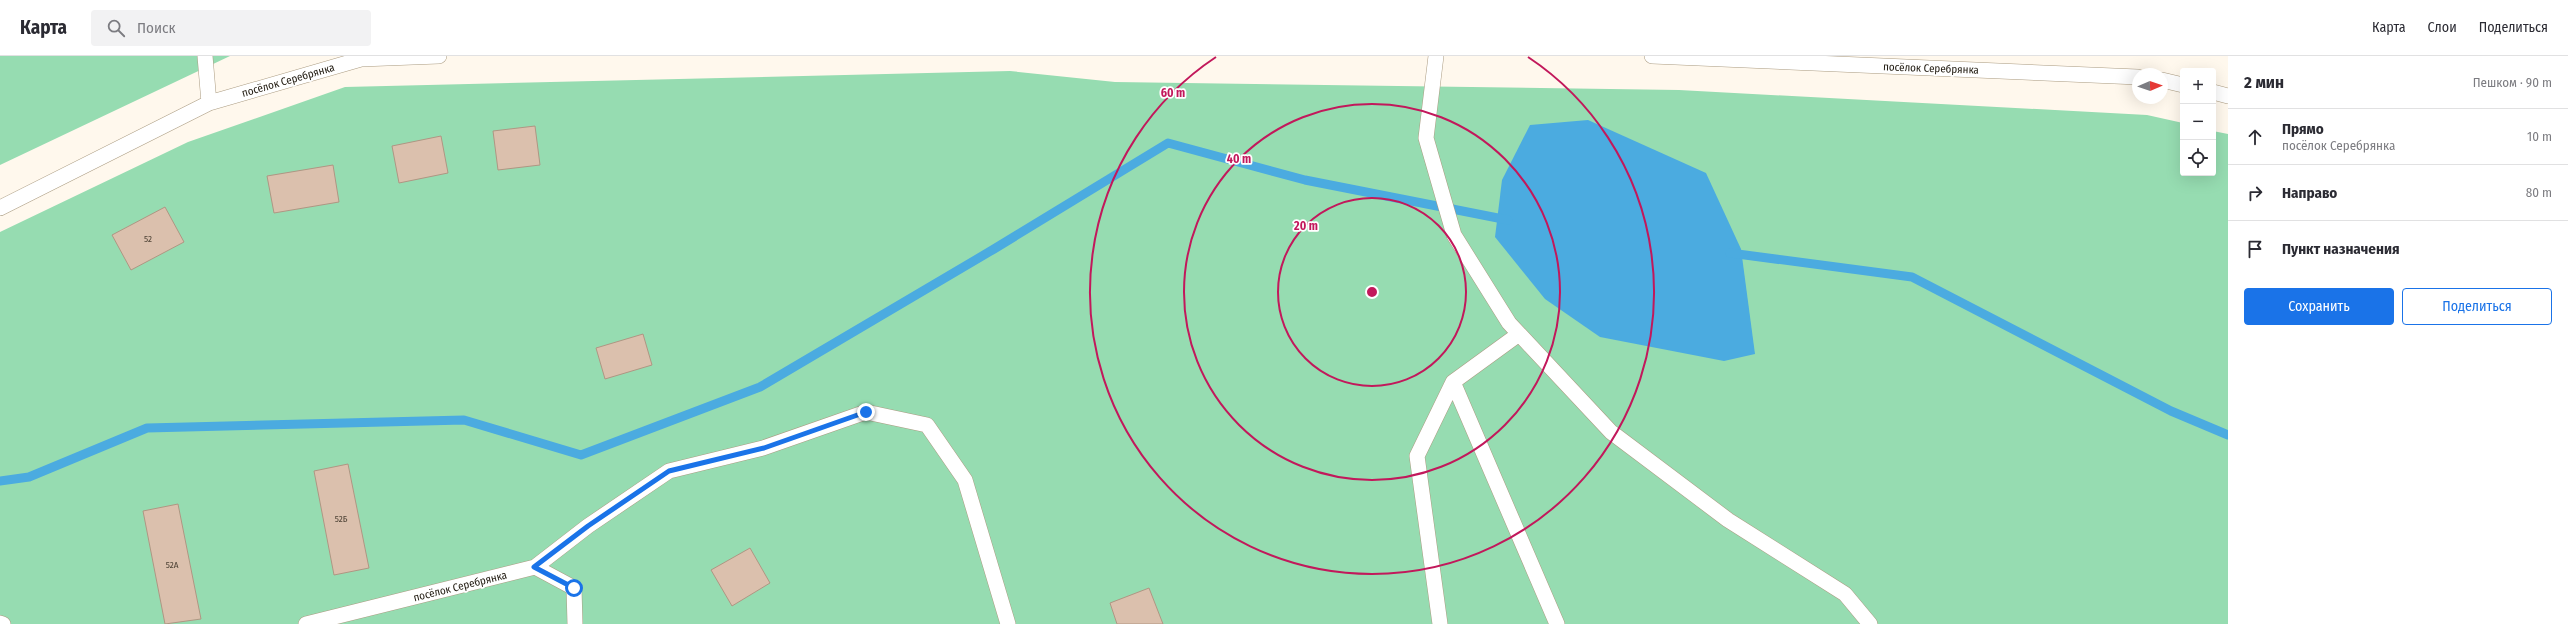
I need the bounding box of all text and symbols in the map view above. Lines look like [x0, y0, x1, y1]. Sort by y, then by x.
search box [91, 10, 371, 46]
text: Карта [20, 16, 67, 39]
icon: search [105, 17, 127, 39]
text: Поиск [137, 19, 175, 37]
text: Карта [2372, 19, 2406, 36]
text: Слои [2428, 19, 2457, 36]
text: Поделиться [2479, 19, 2548, 36]
street label: посёлок Серебрянка [1883, 60, 1979, 77]
street label: посёлок Серебрянка [240, 61, 336, 100]
north arrow [2132, 68, 2168, 104]
map controls [2180, 68, 2216, 176]
button: + [2180, 68, 2216, 104]
text: 2 мин [2244, 72, 2284, 93]
text: Пешком · 90 m [2473, 75, 2552, 90]
text: 60 m [1161, 86, 1185, 100]
button: − [2180, 104, 2216, 140]
text: Прямо [2282, 120, 2324, 138]
icon: ahead [2244, 126, 2266, 148]
text: 10 m [2527, 129, 2552, 144]
text: посёлок Серебрянка [2282, 138, 2395, 153]
button: locate [2180, 140, 2216, 176]
text: 40 m [1227, 152, 1251, 166]
icon: right [2244, 182, 2266, 204]
text: Направо [2282, 184, 2337, 202]
text: 80 m [2526, 185, 2552, 200]
text: 20 m [1293, 219, 1318, 233]
house number: 52 [144, 234, 152, 244]
icon: arrive [2244, 238, 2266, 260]
text: Пункт назначения [2282, 240, 2400, 258]
centre of rings [1365, 285, 1379, 299]
button: Сохранить [2244, 288, 2394, 325]
button: Поделиться [2402, 288, 2552, 325]
route end [857, 403, 875, 421]
house number: 52Б [335, 514, 348, 524]
house number: 52А [166, 560, 179, 570]
street label: посёлок Серебрянка [412, 569, 508, 604]
route start [565, 579, 583, 597]

